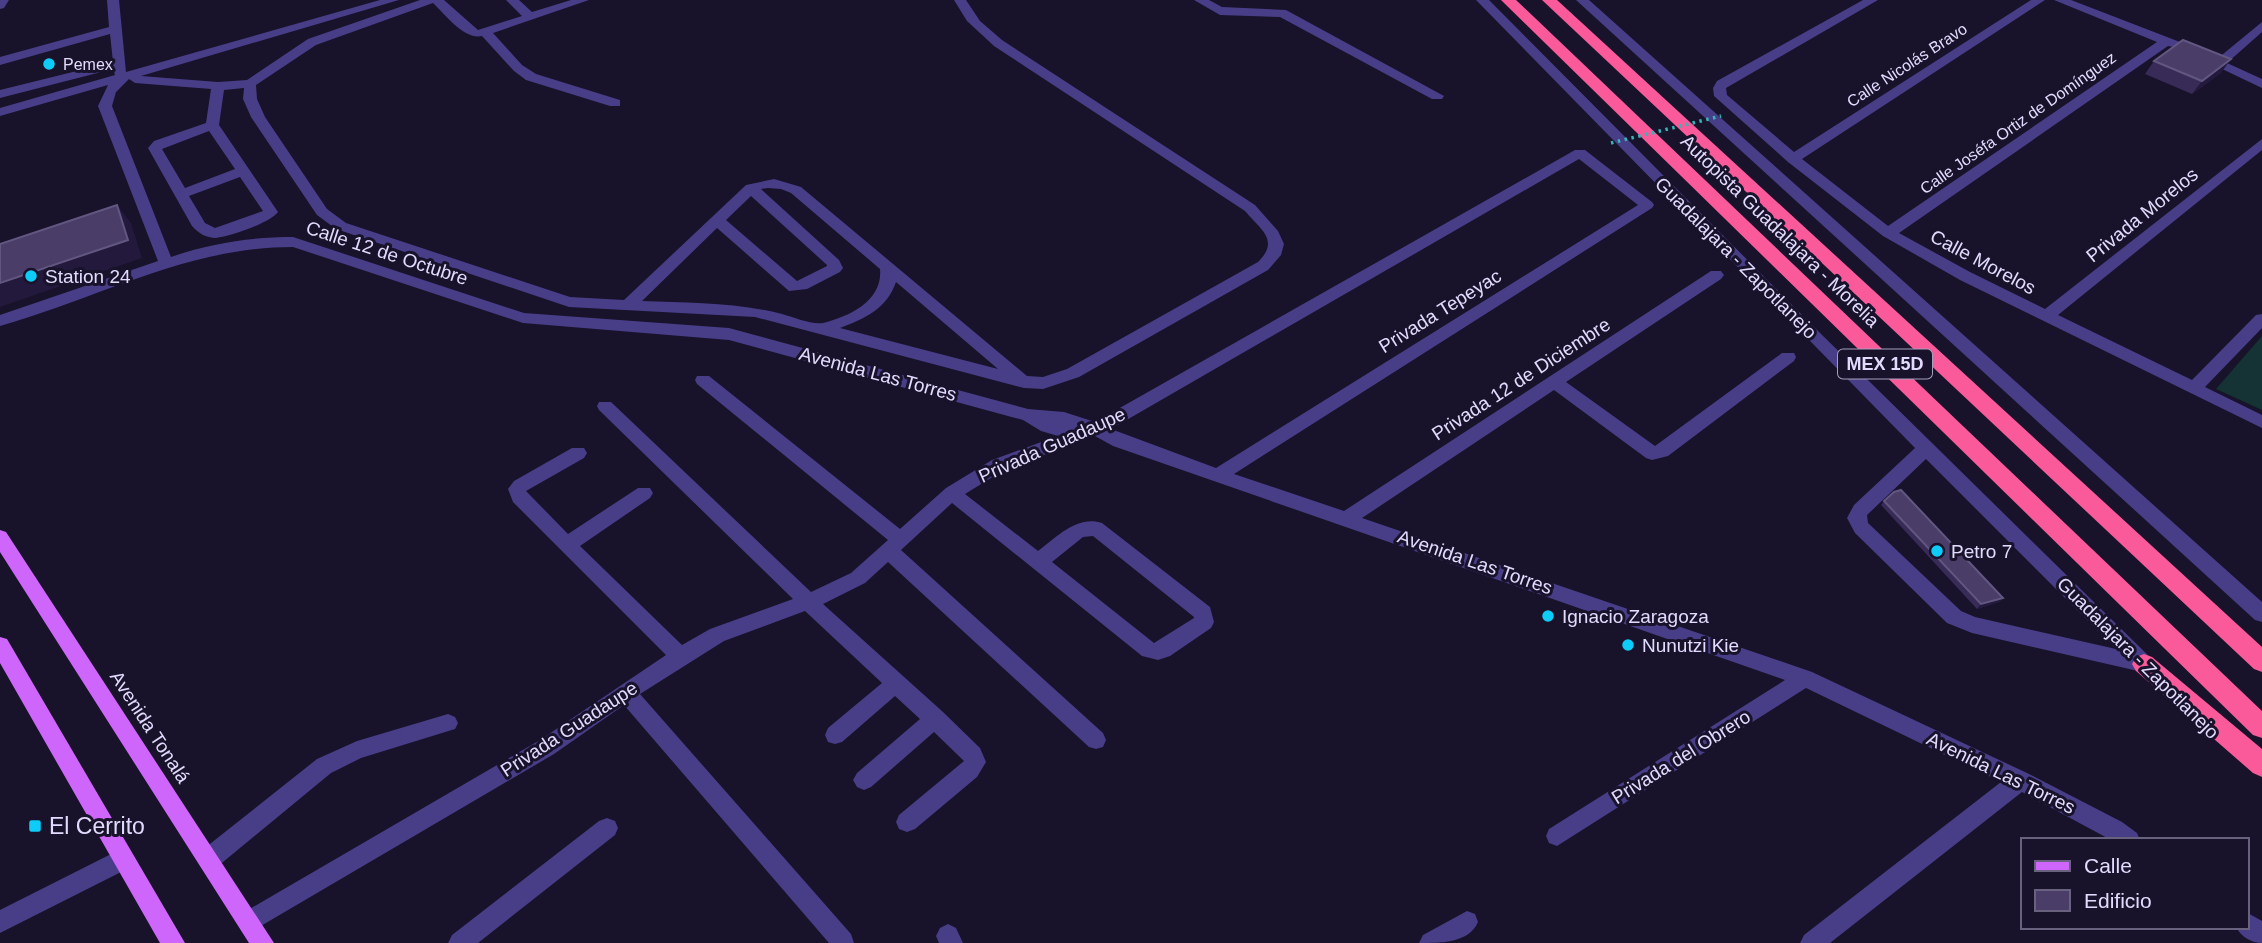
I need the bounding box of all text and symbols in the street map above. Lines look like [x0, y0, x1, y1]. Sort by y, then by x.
street label: Calle Nicolás Bravo [1844, 20, 1970, 110]
street label: Calle Joséfa Ortiz de Domínguez [1917, 49, 2119, 197]
marker: Pemex [41, 56, 57, 72]
place label: Pemex [63, 56, 113, 73]
street label: Autopista Guadalajara - Morelia [1677, 131, 1884, 332]
street label: Privada Morelos [2082, 164, 2202, 266]
street label: Guadalajara - Zapotlanejo [1651, 173, 1821, 343]
street label: Calle 12 de Octubre [303, 217, 471, 289]
street label: Calle Morelos [1927, 225, 2039, 299]
street label: Privada Tepeyac [1375, 265, 1505, 357]
place label: Station 24 [45, 266, 131, 287]
marker: Station 24 [23, 268, 39, 284]
street label: Privada 12 de Diciembre [1428, 314, 1614, 444]
street label: Avenida Las Torres [797, 343, 959, 405]
road number: MEX 15D [1838, 350, 1932, 378]
street label: Privada Guadaupe [975, 403, 1129, 487]
street label: Avenida Las Torres [1395, 526, 1555, 598]
place label: Petro 7 [1951, 541, 2012, 562]
marker: Petro 7 [1929, 543, 1945, 559]
street label: Guadalajara - Zapotlanejo [2053, 573, 2223, 743]
place label: Ignacio Zaragoza [1562, 606, 1709, 627]
marker: Ignacio Zaragoza [1540, 608, 1556, 624]
place label: Nunutzi Kie [1642, 635, 1739, 656]
marker: Nunutzi Kie [1620, 637, 1636, 653]
street label: Avenida Tonalá [106, 667, 194, 787]
street label: Privada Guadaupe [497, 677, 641, 781]
street label: Privada del Obrero [1608, 706, 1754, 808]
street label: Avenida Las Torres [1924, 728, 2078, 818]
place label: El Cerrito [49, 813, 145, 839]
marker: El Cerrito [27, 818, 43, 834]
legend [2021, 838, 2248, 929]
text: Calle [2084, 854, 2132, 877]
text: Edificio [2084, 889, 2152, 912]

